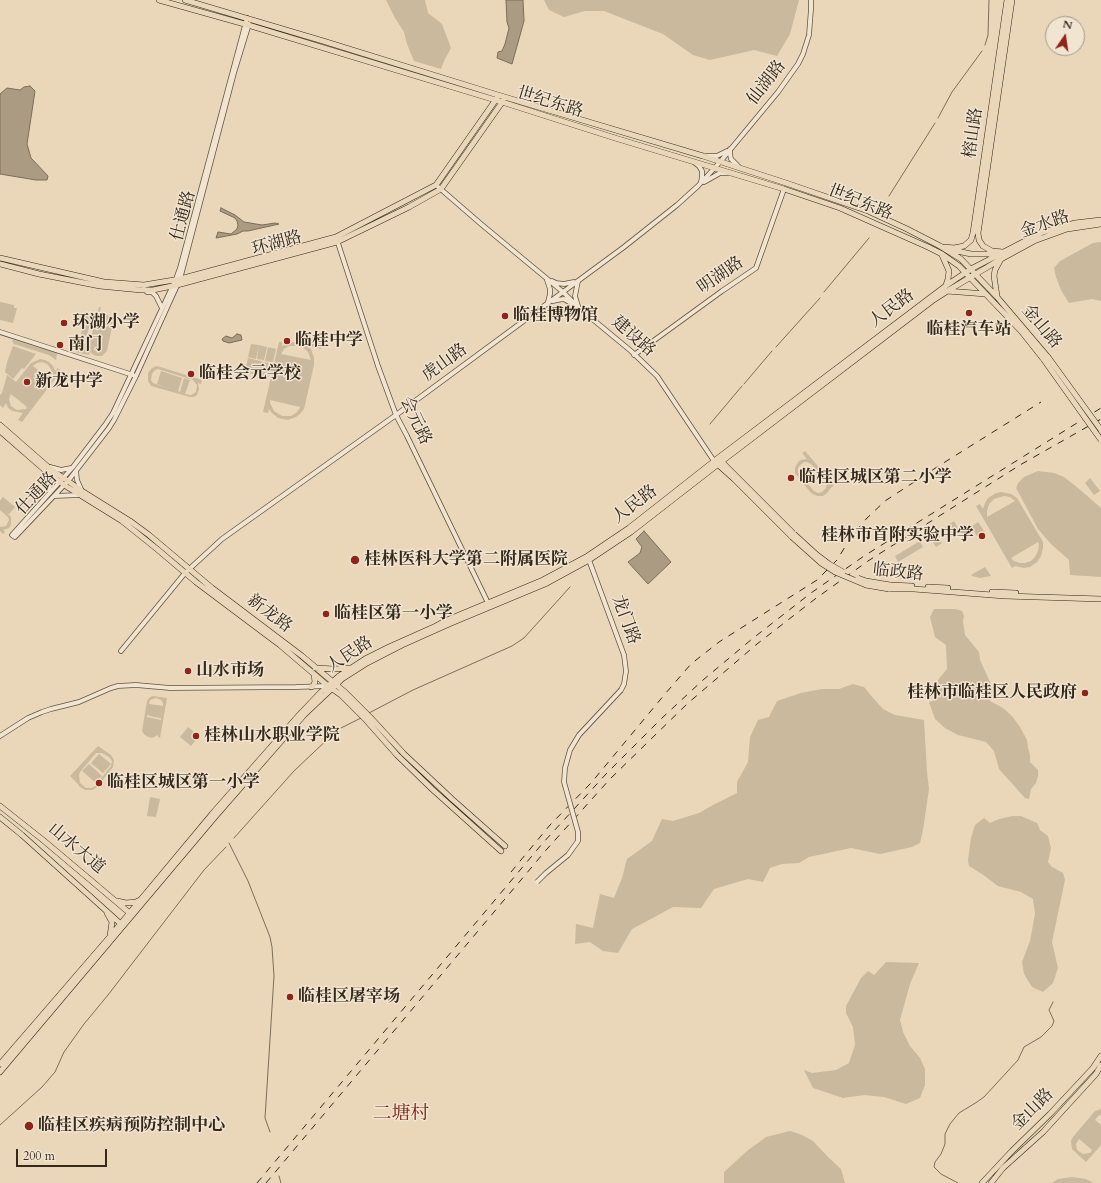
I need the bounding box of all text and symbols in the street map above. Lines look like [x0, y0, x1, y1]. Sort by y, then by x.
north arrow [1045, 16, 1085, 56]
text: N [1061, 16, 1074, 33]
street label: 仙湖路 [743, 57, 791, 109]
street label: 世纪东路 [515, 83, 585, 123]
street label: 榕山路 [960, 106, 988, 160]
street label: 世纪东路 [825, 181, 895, 225]
street label: 仕通路 [168, 189, 200, 243]
street label: 金水路 [1018, 207, 1072, 243]
street label: 环湖路 [250, 228, 304, 260]
street label: 明湖路 [694, 253, 748, 299]
street label: 人民路 [865, 286, 919, 332]
street label: 金山路 [1017, 301, 1065, 353]
place label: 临桂博物馆 [513, 306, 598, 326]
marker: 临桂汽车站 [964, 308, 974, 318]
marker: 临桂博物馆 [500, 311, 510, 321]
place label: 环湖小学 [72, 313, 140, 333]
street label: 建设路 [607, 313, 659, 361]
marker: 环湖小学 [59, 318, 69, 328]
place label: 临桂汽车站 [927, 320, 1011, 340]
place label: 临桂中学 [295, 331, 363, 351]
place label: 南门 [68, 335, 102, 355]
marker: 临桂中学 [282, 336, 292, 346]
marker: 南门 [55, 340, 65, 350]
street label: 虎山路 [418, 340, 472, 386]
place label: 临桂会元学校 [199, 364, 301, 384]
marker: 临桂会元学校 [186, 369, 196, 379]
place label: 新龙中学 [35, 372, 103, 392]
marker: 新龙中学 [22, 377, 32, 387]
street label: 会元路 [395, 394, 435, 448]
street label: 仕通路 [12, 468, 62, 520]
place label: 临桂区城区第二小学 [799, 468, 952, 488]
marker: 临桂区城区第二小学 [786, 473, 796, 483]
street label: 人民路 [608, 482, 662, 528]
place label: 桂林市首附实验中学 [821, 526, 974, 546]
marker: 桂林市首附实验中学 [977, 531, 987, 541]
place label: 桂林医科大学第二附属医院 [364, 550, 568, 570]
marker: 桂林医科大学第二附属医院 [349, 554, 361, 566]
street label: 临政路 [872, 560, 924, 586]
street label: 新龙路 [242, 591, 296, 637]
street label: 龙门路 [607, 593, 643, 647]
place label: 临桂区第一小学 [334, 604, 453, 624]
marker: 临桂区第一小学 [321, 609, 331, 619]
street label: 人民路 [323, 633, 377, 677]
place label: 山水市场 [196, 661, 264, 681]
marker: 山水市场 [183, 666, 193, 676]
place label: 桂林市临桂区人民政府 [907, 683, 1077, 703]
marker: 桂林市临桂区人民政府 [1080, 688, 1090, 698]
place label: 桂林山水职业学院 [204, 726, 340, 746]
marker: 桂林山水职业学院 [191, 731, 201, 741]
place label: 临桂区城区第一小学 [107, 773, 260, 793]
marker: 临桂区城区第一小学 [94, 778, 104, 788]
street label: 山水大道 [43, 819, 109, 879]
place label: 临桂区屠宰场 [298, 987, 400, 1007]
marker: 临桂区屠宰场 [285, 992, 295, 1002]
street label: 金山路 [1008, 1085, 1058, 1135]
district label: 二塘村 [373, 1104, 429, 1126]
place label: 临桂区疾病预防控制中心 [38, 1116, 225, 1136]
marker: 临桂区疾病预防控制中心 [23, 1120, 35, 1132]
scale bar [18, 1141, 109, 1167]
text: 200 m [23, 1148, 55, 1164]

